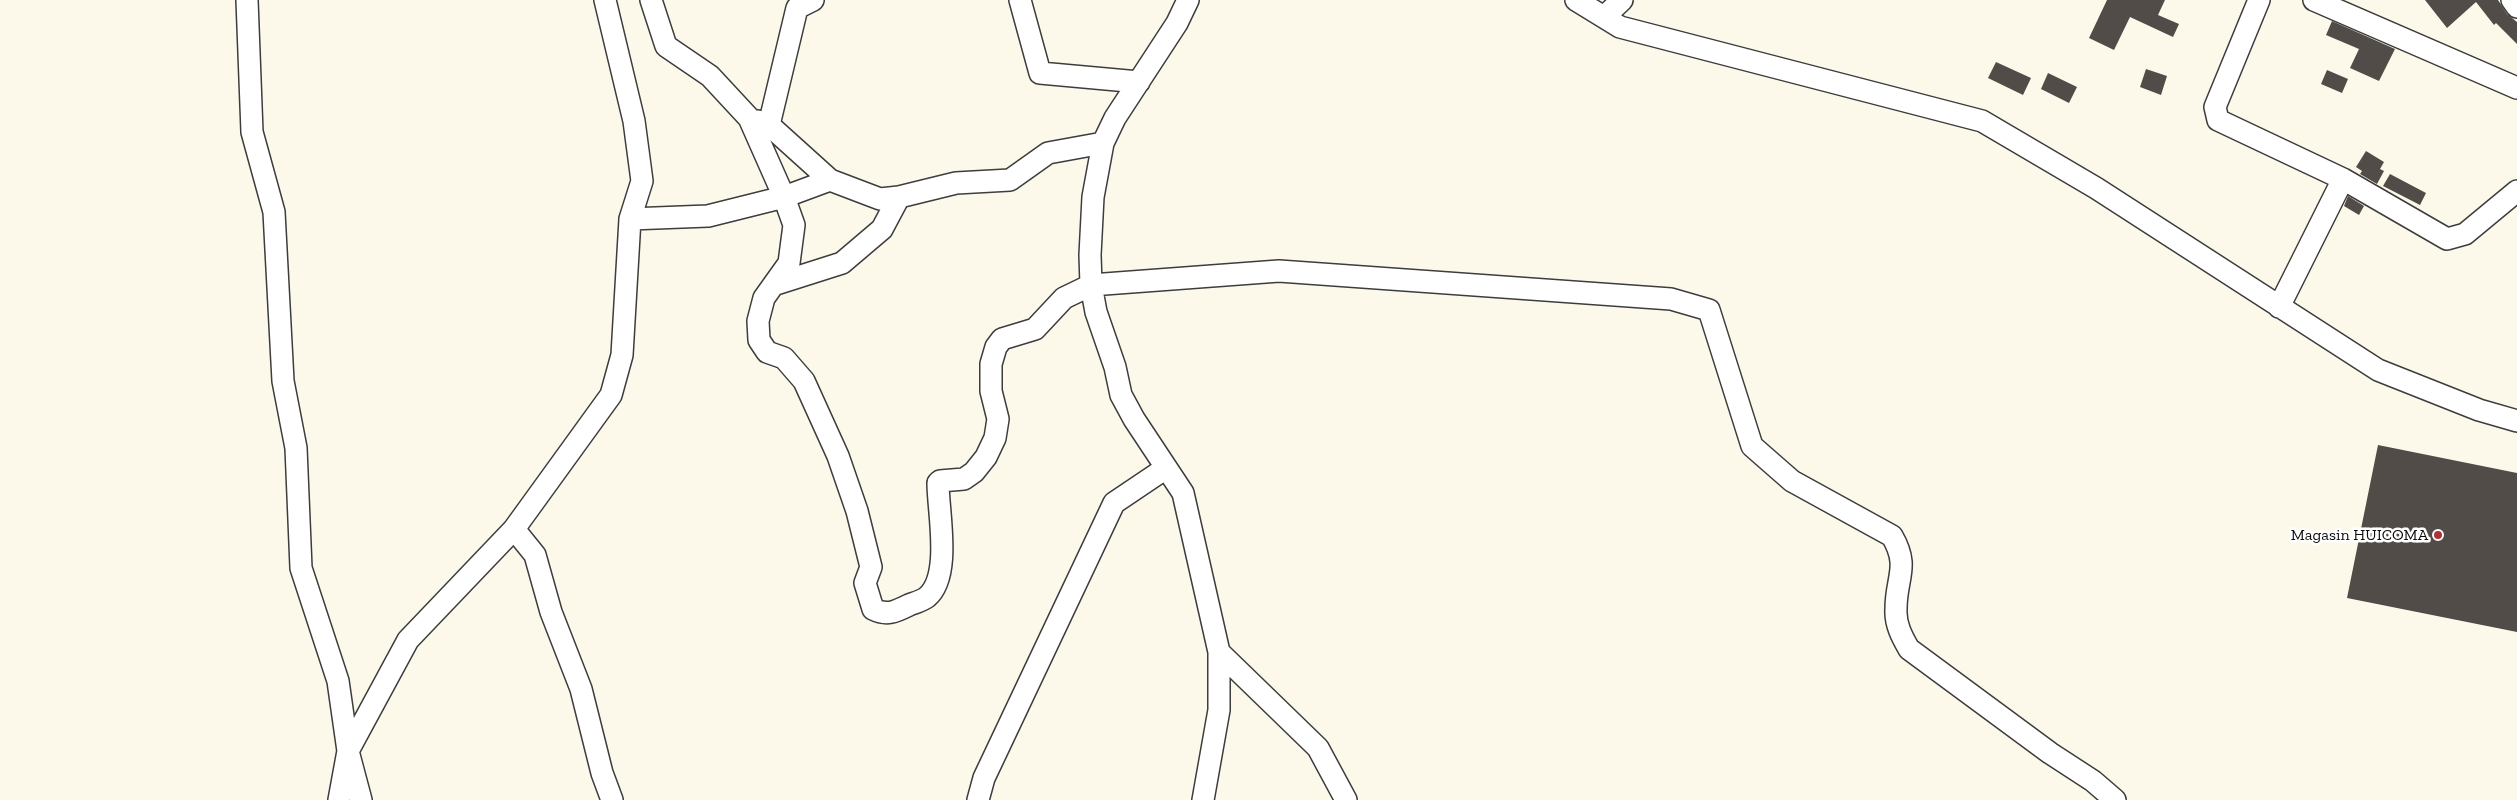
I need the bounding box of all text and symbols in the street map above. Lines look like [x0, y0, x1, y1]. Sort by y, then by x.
place label: Magasin HUICOMA [2291, 525, 2428, 545]
marker: Magasin HUICOMA [2432, 529, 2444, 541]

